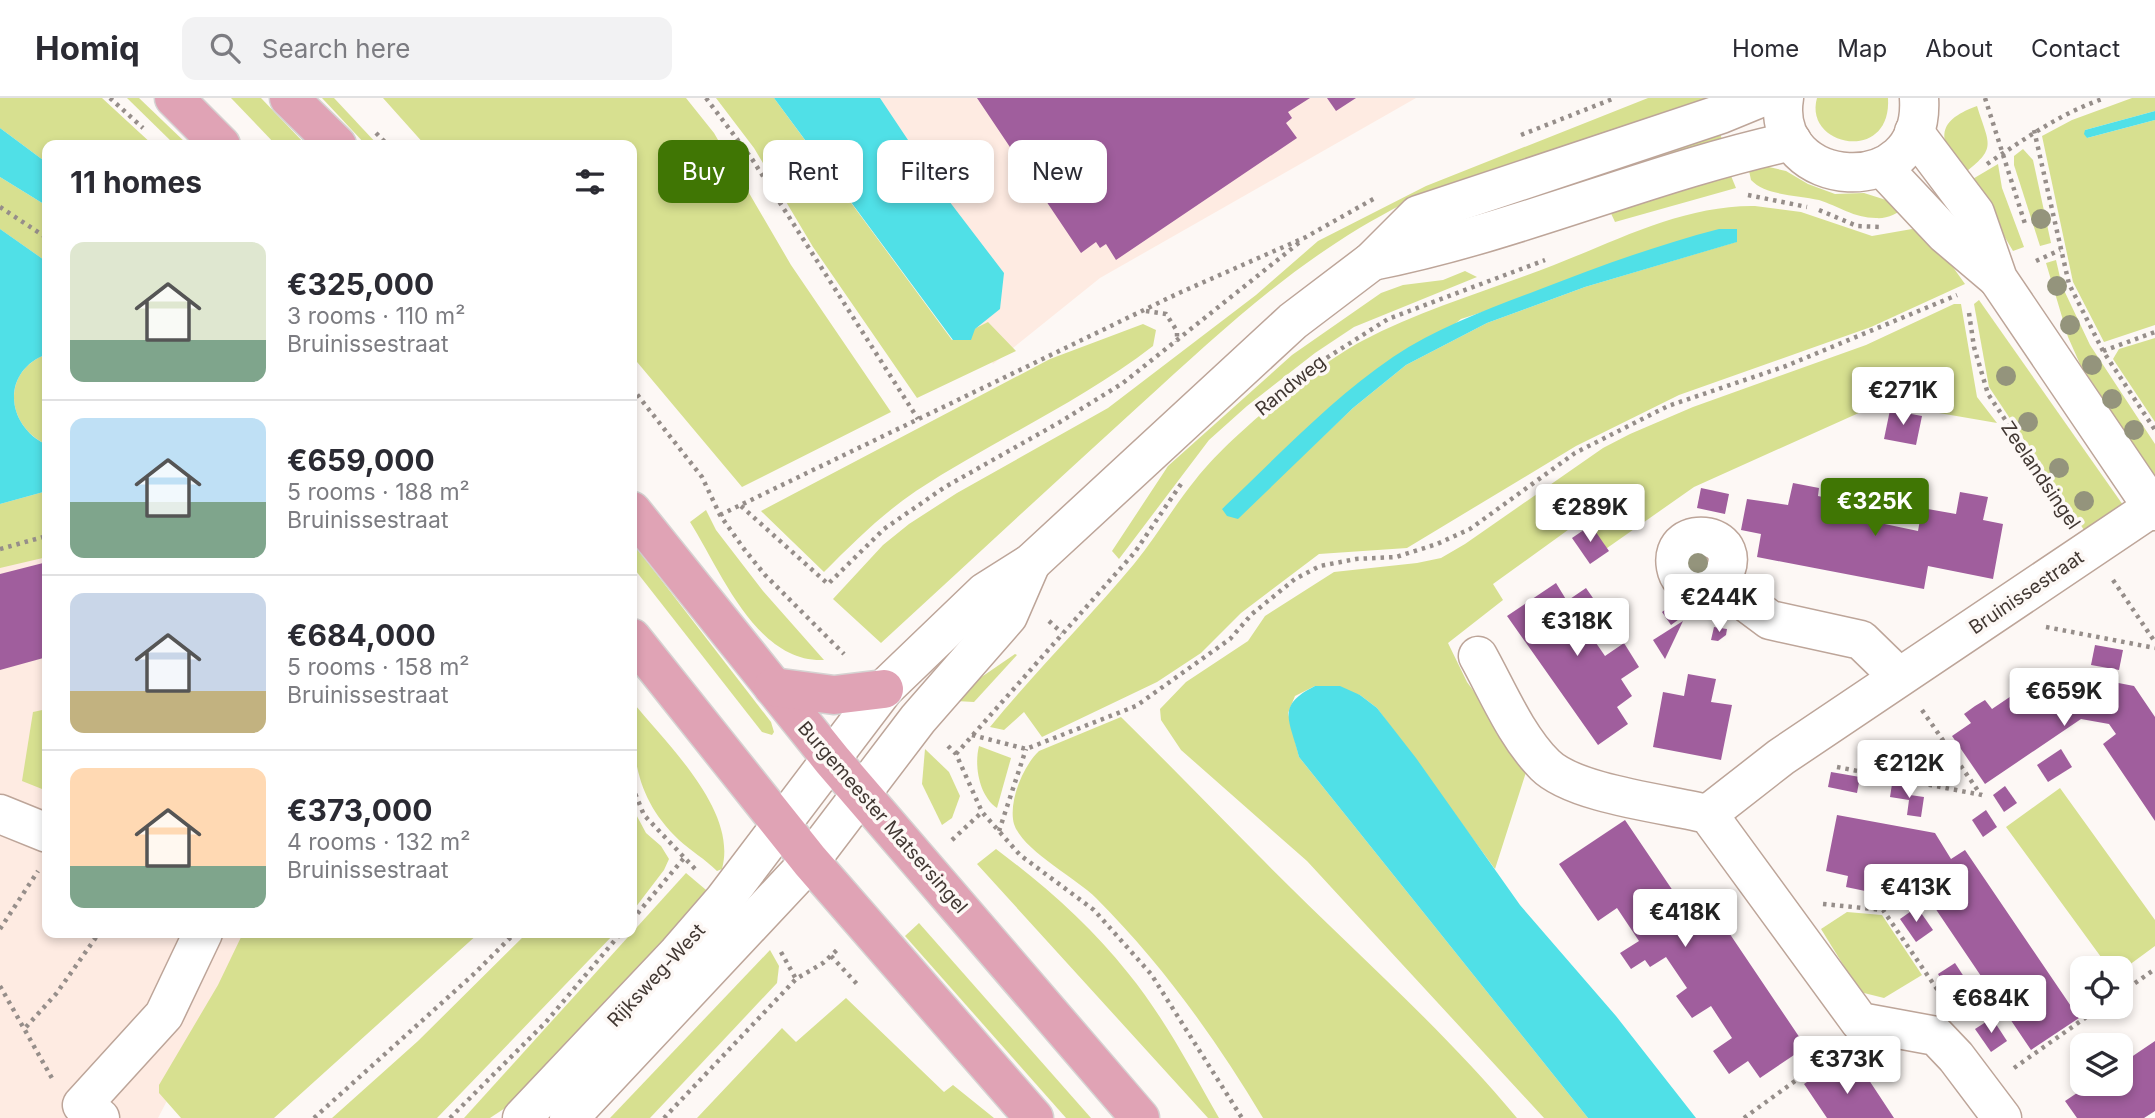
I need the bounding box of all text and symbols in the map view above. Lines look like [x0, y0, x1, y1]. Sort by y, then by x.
search box [182, 17, 672, 80]
text: Homiq [35, 28, 140, 68]
icon: search [206, 29, 244, 67]
text: Search here [262, 33, 410, 64]
text: Home [1732, 34, 1799, 63]
text: Map [1837, 34, 1887, 63]
text: About [1925, 34, 1993, 63]
text: Contact [2031, 34, 2120, 63]
chip: Buy [658, 140, 749, 203]
chip: Rent [763, 140, 863, 203]
chip: Filters [877, 140, 994, 203]
chip: New [1008, 140, 1107, 203]
icon: filters [571, 163, 609, 201]
text: 11 homes [70, 164, 202, 200]
text: €325,000 [287, 266, 434, 302]
icon: home [126, 270, 210, 354]
text: 3 rooms · 110 m² [287, 302, 465, 330]
text: Bruinissestraat [287, 330, 448, 358]
street label: Randweg [1251, 350, 1330, 421]
pin: €271K [1854, 368, 1952, 427]
text: €271K [1868, 376, 1938, 404]
street label: Zeelandsingel [1996, 417, 2085, 534]
text: €659,000 [287, 442, 435, 478]
icon: home [126, 446, 210, 530]
text: 5 rooms · 188 m² [287, 478, 470, 506]
pin: €325K [1826, 478, 1924, 538]
pin: €289K [1541, 484, 1639, 544]
text: €325K [1837, 487, 1913, 515]
text: €289K [1552, 493, 1628, 521]
text: Bruinissestraat [287, 506, 448, 534]
street label: Bruinissestraat [1965, 546, 2088, 639]
pin: €244K [1670, 574, 1768, 634]
text: €244K [1680, 583, 1758, 611]
pin: €318K [1528, 598, 1626, 658]
text: €318K [1541, 607, 1613, 635]
text: €684,000 [287, 617, 436, 653]
icon: home [126, 621, 210, 705]
text: 5 rooms · 158 m² [287, 653, 470, 681]
pin: €659K [2015, 668, 2113, 728]
text: €659K [2026, 677, 2102, 705]
text: Bruinissestraat [287, 681, 448, 709]
street label: Burgemeester Matsersingel [793, 717, 972, 918]
pin: €212K [1860, 740, 1958, 800]
text: €212K [1873, 749, 1945, 777]
text: €373,000 [287, 792, 432, 828]
icon: home [126, 796, 210, 880]
text: 4 rooms · 132 m² [287, 828, 470, 856]
text: Bruinissestraat [287, 856, 448, 884]
pin: €413K [1867, 864, 1965, 924]
text: €413K [1880, 873, 1952, 901]
pin: €418K [1636, 890, 1734, 949]
text: €418K [1649, 898, 1721, 926]
street label: Rijksweg-West [603, 919, 710, 1032]
map controls [2070, 956, 2133, 1096]
button: locate [2070, 956, 2133, 1019]
pin: €684K [1942, 976, 2040, 1035]
text: €684K [1952, 984, 2030, 1012]
button: layers [2070, 1033, 2133, 1096]
pin: €373K [1798, 1037, 1896, 1096]
text: €373K [1810, 1045, 1884, 1073]

